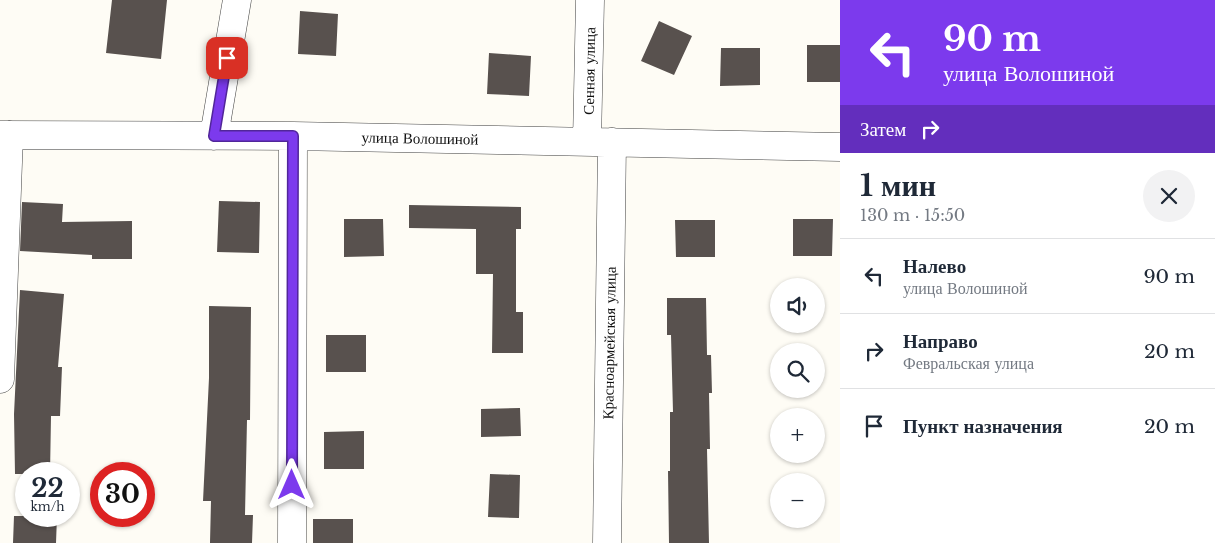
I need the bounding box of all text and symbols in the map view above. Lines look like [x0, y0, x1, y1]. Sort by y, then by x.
text: 90 m [943, 17, 1041, 60]
icon: left [860, 20, 925, 85]
street label: Сенная улица [579, 27, 599, 115]
pin [206, 37, 248, 79]
icon: arrive [213, 44, 241, 72]
text: улица Волошиной [943, 60, 1114, 87]
icon: right [916, 115, 944, 143]
text: Затем [860, 118, 906, 141]
street label: улица Волошиной [361, 127, 479, 149]
text: 1 мин [860, 167, 936, 204]
button: close [1143, 170, 1195, 222]
text: 130 m · 15:50 [860, 205, 965, 225]
text: Налево [903, 255, 966, 278]
icon: left [860, 262, 888, 290]
text: 90 m [1143, 265, 1195, 288]
street label: Красноармейская улица [598, 266, 620, 420]
map controls [770, 278, 825, 528]
button: sound [770, 278, 825, 333]
text: улица Волошиной [903, 278, 1028, 298]
text: Направо [903, 330, 978, 353]
icon: right [860, 337, 888, 365]
text: 20 m [1144, 340, 1195, 363]
button: search [770, 343, 825, 398]
text: Февральская улица [903, 353, 1034, 373]
button: + [770, 408, 825, 463]
icon: arrive [860, 412, 888, 440]
text: Пункт назначения [903, 415, 1063, 438]
text: 20 m [1144, 415, 1195, 438]
position arrow [265, 458, 317, 510]
speed limit sign: 30 [90, 462, 155, 527]
text: 22 [31, 473, 64, 504]
button: − [770, 473, 825, 528]
text: km/h [30, 499, 65, 514]

